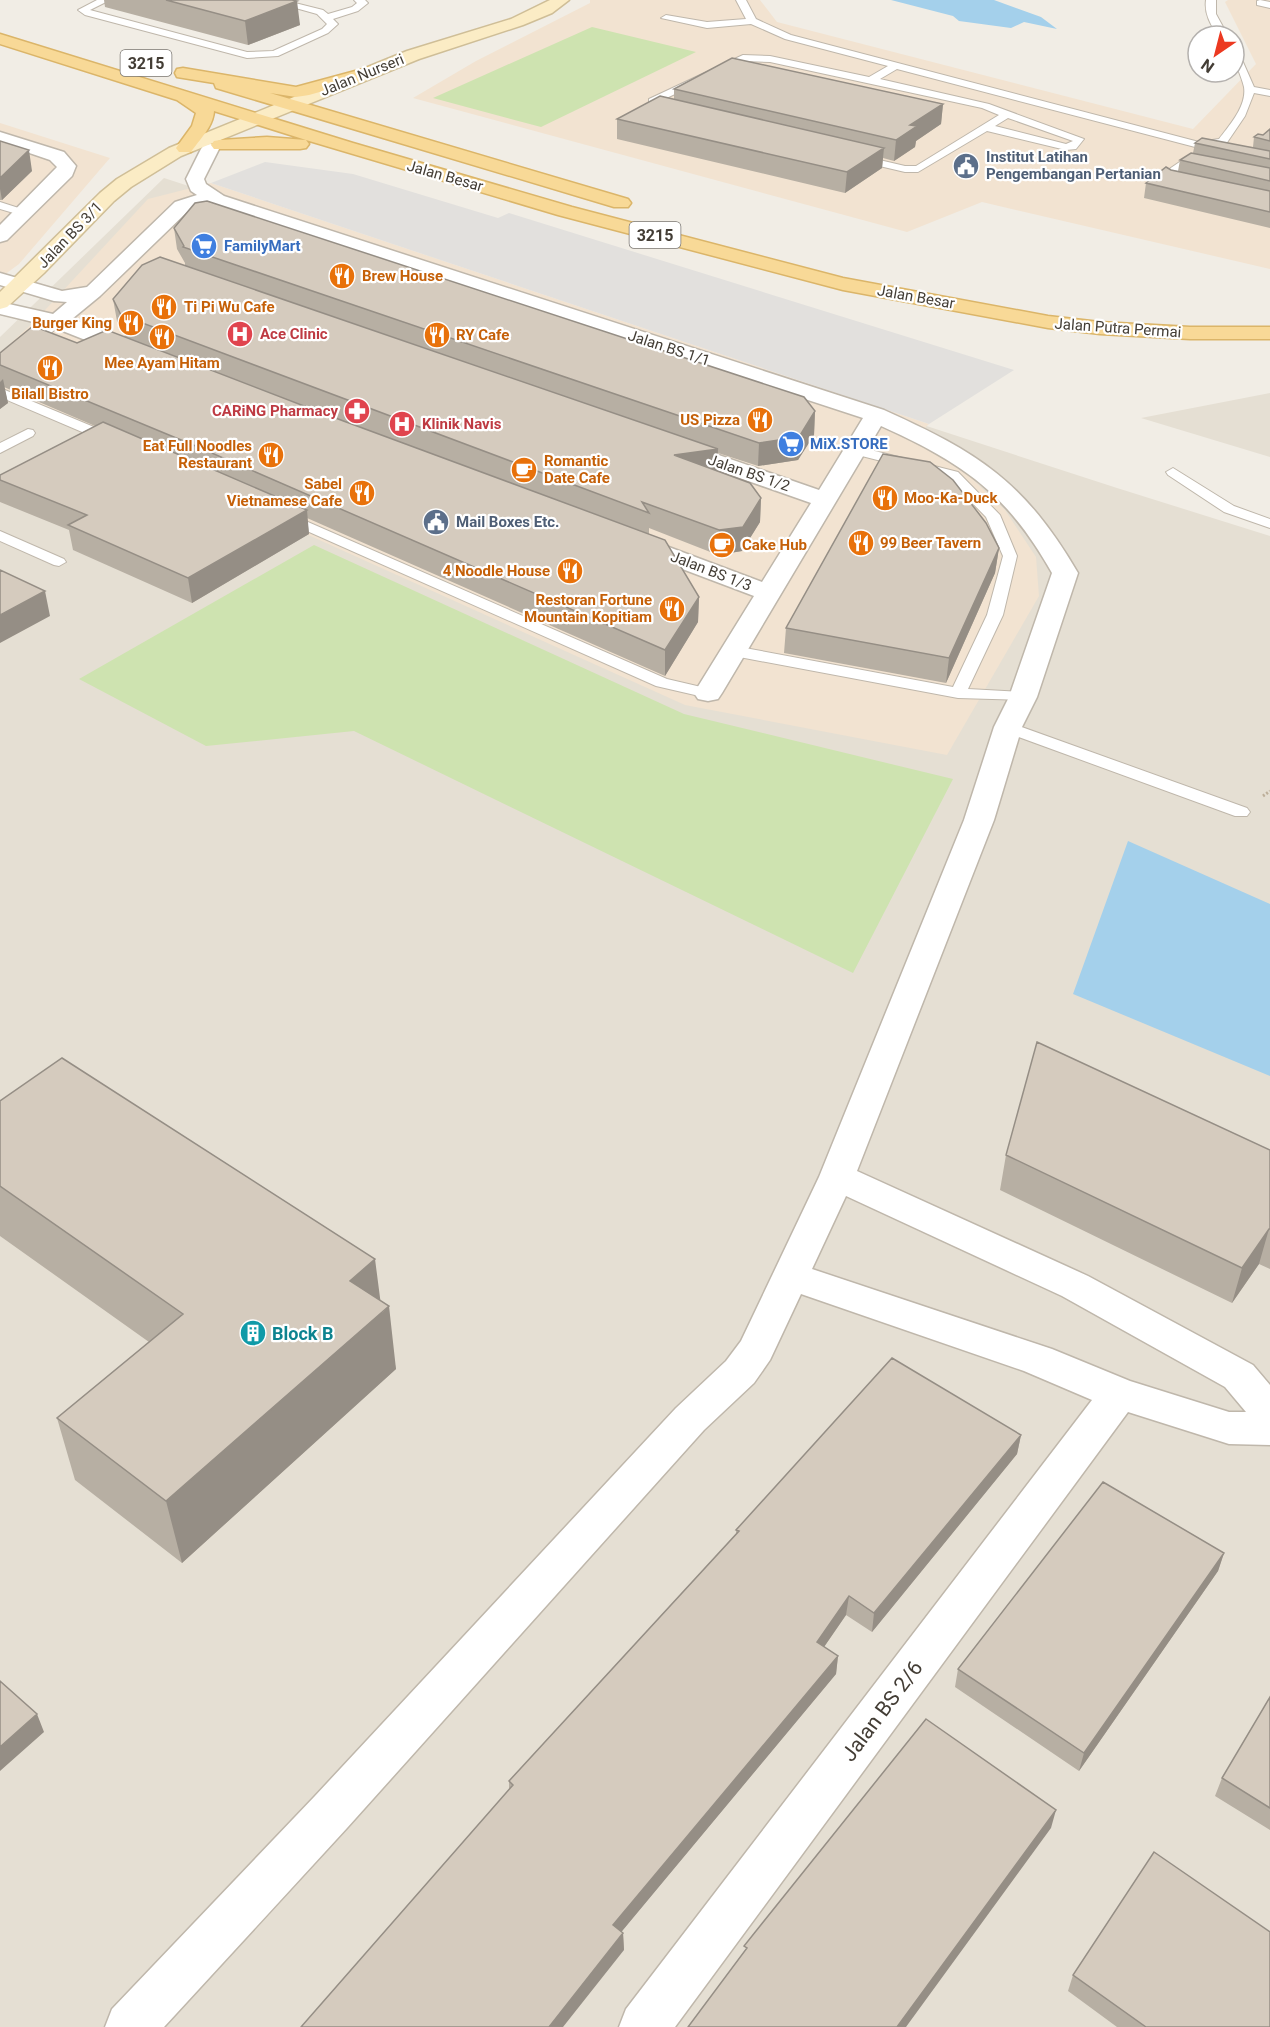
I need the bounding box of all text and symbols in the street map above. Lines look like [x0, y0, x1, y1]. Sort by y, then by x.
north arrow [1186, 24, 1246, 84]
road number: 3215 [120, 50, 172, 76]
street label: Jalan Nurseri [317, 50, 407, 100]
text: N [1198, 55, 1218, 77]
place label: Institut Latihan Pengembangan Pertanian [986, 148, 1161, 183]
public building icon: Institut Latihan Pengembangan Pertanian [951, 151, 981, 181]
street label: Jalan Besar [405, 157, 485, 195]
street label: Jalan BS 3/1 [34, 198, 106, 272]
road number: 3215 [630, 222, 680, 248]
supermarket icon: FamilyMart [189, 231, 219, 261]
place label: FamilyMart [224, 237, 301, 255]
restaurant icon: Brew House [327, 261, 357, 291]
place label: Brew House [362, 267, 443, 285]
street label: Jalan Besar [876, 281, 956, 313]
restaurant icon: Ti Pi Wu Cafe [149, 292, 179, 322]
place label: Ti Pi Wu Cafe [184, 298, 275, 316]
restaurant icon: Burger King [116, 308, 146, 338]
place label: Burger King [32, 314, 112, 332]
street label: Jalan Putra Permai [1054, 315, 1182, 341]
hospital icon: Ace Clinic [225, 319, 255, 349]
restaurant icon: RY Cafe [422, 320, 452, 350]
restaurant icon: Mee Ayam Hitam [147, 322, 177, 352]
place label: Ace Clinic [260, 325, 328, 343]
place label: RY Cafe [456, 326, 509, 344]
street label: Jalan BS 1/1 [626, 326, 712, 370]
restaurant icon: Bilall Bistro [35, 353, 65, 383]
place label: Mee Ayam Hitam [104, 354, 220, 372]
place label: Bilall Bistro [11, 385, 89, 403]
pharmacy icon: CARiNG Pharmacy [342, 396, 372, 426]
place label: CARiNG Pharmacy [212, 402, 338, 420]
restaurant icon: US Pizza [745, 405, 775, 435]
hospital icon: Klinik Navis [387, 409, 417, 439]
place label: US Pizza [680, 411, 740, 429]
place label: Klinik Navis [422, 415, 502, 433]
supermarket icon: MiX.STORE [776, 429, 806, 459]
place label: MiX.STORE [810, 435, 888, 453]
place label: Eat Full Noodles Restaurant [143, 437, 252, 472]
restaurant icon: Eat Full Noodles Restaurant [256, 440, 286, 470]
street label: Jalan BS 1/2 [706, 451, 792, 495]
place label: Romantic Date Cafe [544, 452, 610, 487]
cafe icon: Romantic Date Cafe [509, 455, 539, 485]
place label: Sabel Vietnamese Cafe [227, 475, 342, 510]
restaurant icon: Sabel Vietnamese Cafe [347, 478, 377, 508]
restaurant icon: Moo-Ka-Duck [870, 483, 900, 513]
place label: Moo-Ka-Duck [904, 489, 998, 507]
public building icon: Mail Boxes Etc. [421, 507, 451, 537]
place label: Mail Boxes Etc. [456, 513, 559, 531]
restaurant icon: 99 Beer Tavern [846, 528, 876, 558]
cafe icon: Cake Hub [707, 530, 737, 560]
place label: 99 Beer Tavern [880, 534, 981, 552]
place label: Cake Hub [742, 536, 807, 554]
street label: Jalan BS 1/3 [668, 547, 754, 595]
restaurant icon: 4 Noodle House [555, 556, 585, 586]
place label: 4 Noodle House [443, 562, 550, 580]
place label: Restoran Fortune Mountain Kopitiam [524, 591, 652, 626]
restaurant icon: Restoran Fortune Mountain Kopitiam [657, 594, 687, 624]
building icon: Block B [238, 1318, 268, 1348]
place label: Block B [272, 1323, 333, 1344]
street label: Jalan BS 2/6 [836, 1656, 928, 1766]

